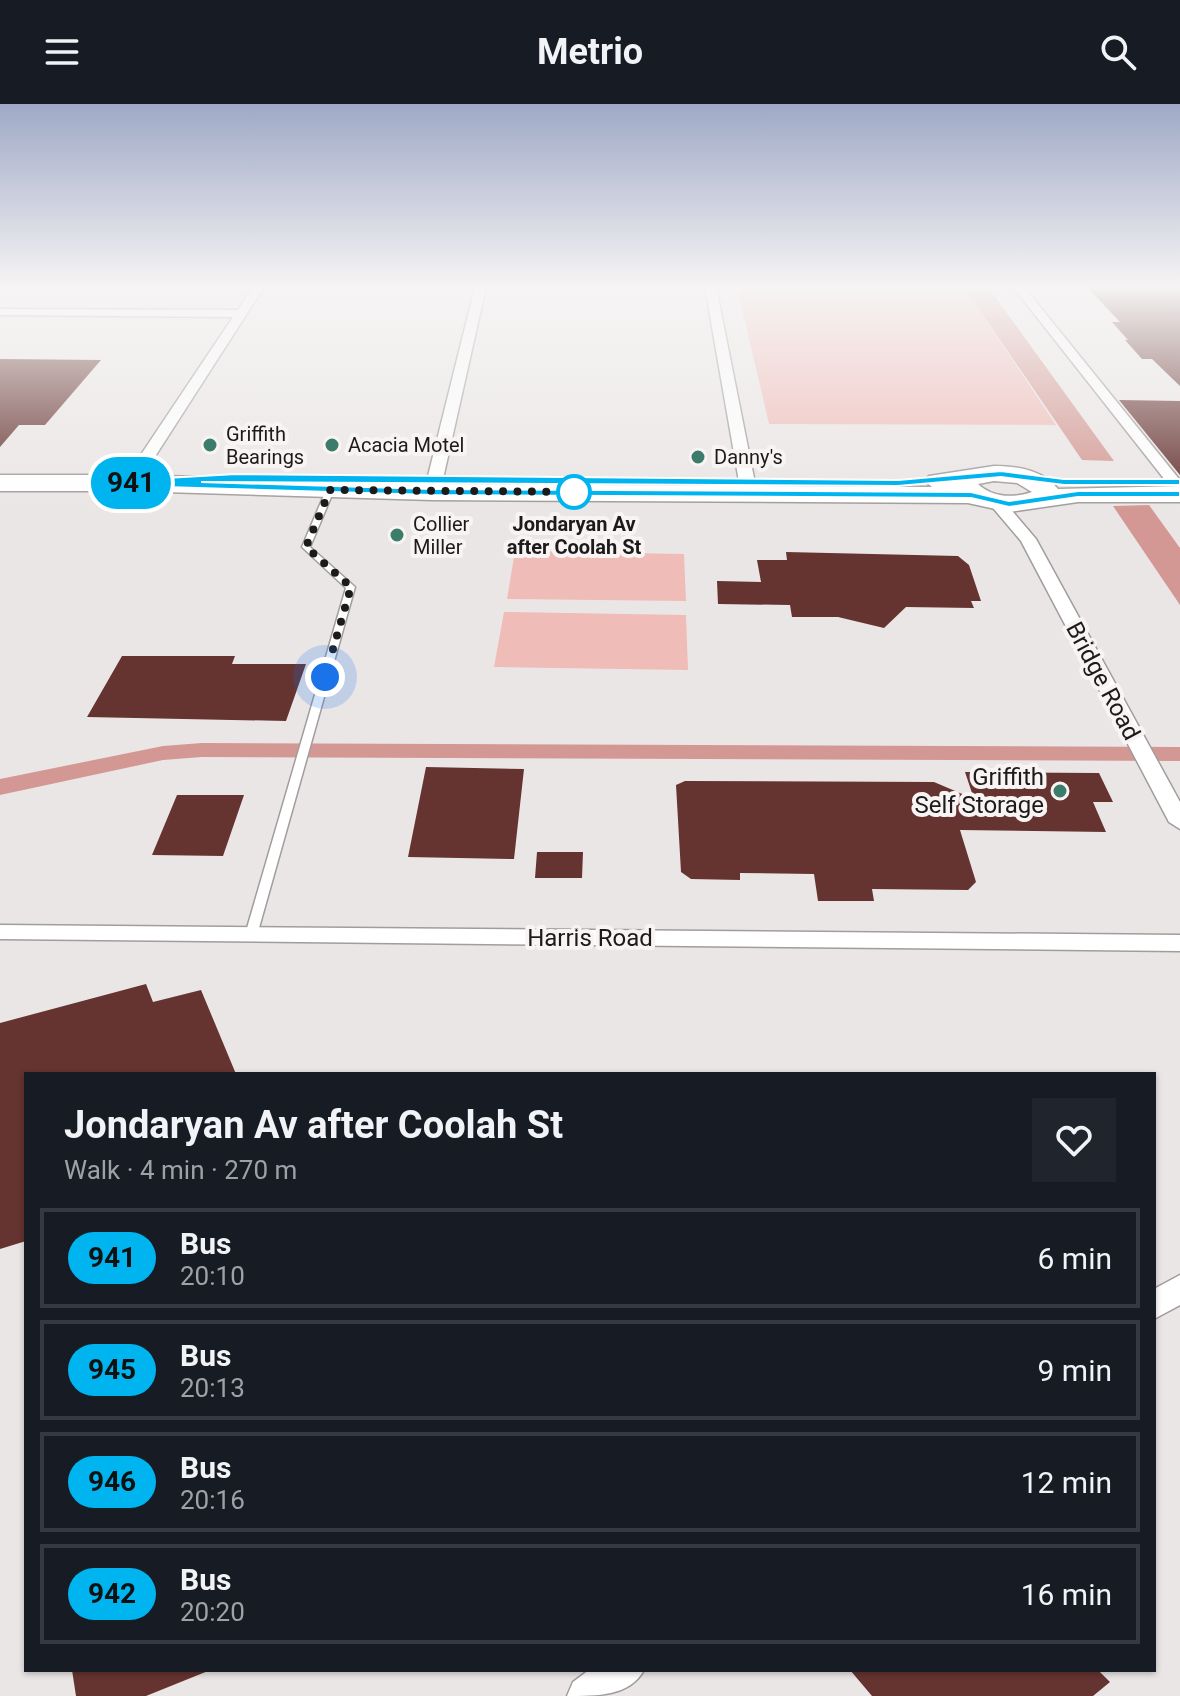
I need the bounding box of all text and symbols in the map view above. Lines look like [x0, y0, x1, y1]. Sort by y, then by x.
icon: menu [40, 30, 84, 74]
icon: search [1096, 30, 1140, 74]
text: Metrio [537, 31, 643, 73]
place label: Griffith Bearings [226, 422, 304, 469]
place label: Acacia Motel [348, 433, 464, 457]
marker: Griffith Bearings [201, 436, 219, 454]
marker: Acacia Motel [323, 436, 341, 454]
place label: Danny's [714, 445, 783, 469]
marker: Danny's [689, 448, 707, 466]
line badge: 941 [85, 457, 177, 509]
text: 941 [107, 466, 155, 499]
marker: Jondaryan Av after Coolah St [557, 475, 591, 509]
place label: Collier Miller [413, 512, 470, 559]
place label: Jondaryan Av after Coolah St [507, 512, 642, 559]
marker: Collier Miller [388, 526, 406, 544]
street label: Bridge Road [1060, 617, 1146, 745]
your location [305, 657, 345, 697]
place label: Griffith Self Storage [914, 763, 1044, 819]
marker: Griffith Self Storage [1051, 782, 1069, 800]
street label: Harris Road [527, 924, 653, 952]
button: heart [1032, 1098, 1116, 1182]
text: Jondaryan Av after Coolah St [64, 1103, 563, 1147]
text: Walk · 4 min · 270 m [64, 1155, 297, 1185]
text: Bus [180, 1226, 231, 1261]
text: 941 [88, 1241, 136, 1274]
text: 6 min [1038, 1241, 1112, 1276]
text: 20:10 [180, 1261, 245, 1291]
text: Bus [180, 1338, 231, 1373]
text: 945 [88, 1353, 136, 1386]
text: 9 min [1038, 1353, 1112, 1388]
text: 20:13 [180, 1373, 245, 1403]
text: Bus [180, 1450, 231, 1485]
text: 946 [88, 1465, 136, 1498]
text: 12 min [1021, 1465, 1112, 1500]
text: 20:16 [180, 1485, 245, 1515]
text: Bus [180, 1562, 231, 1597]
text: 942 [88, 1577, 136, 1610]
text: 16 min [1021, 1577, 1112, 1612]
text: 20:20 [180, 1597, 245, 1627]

